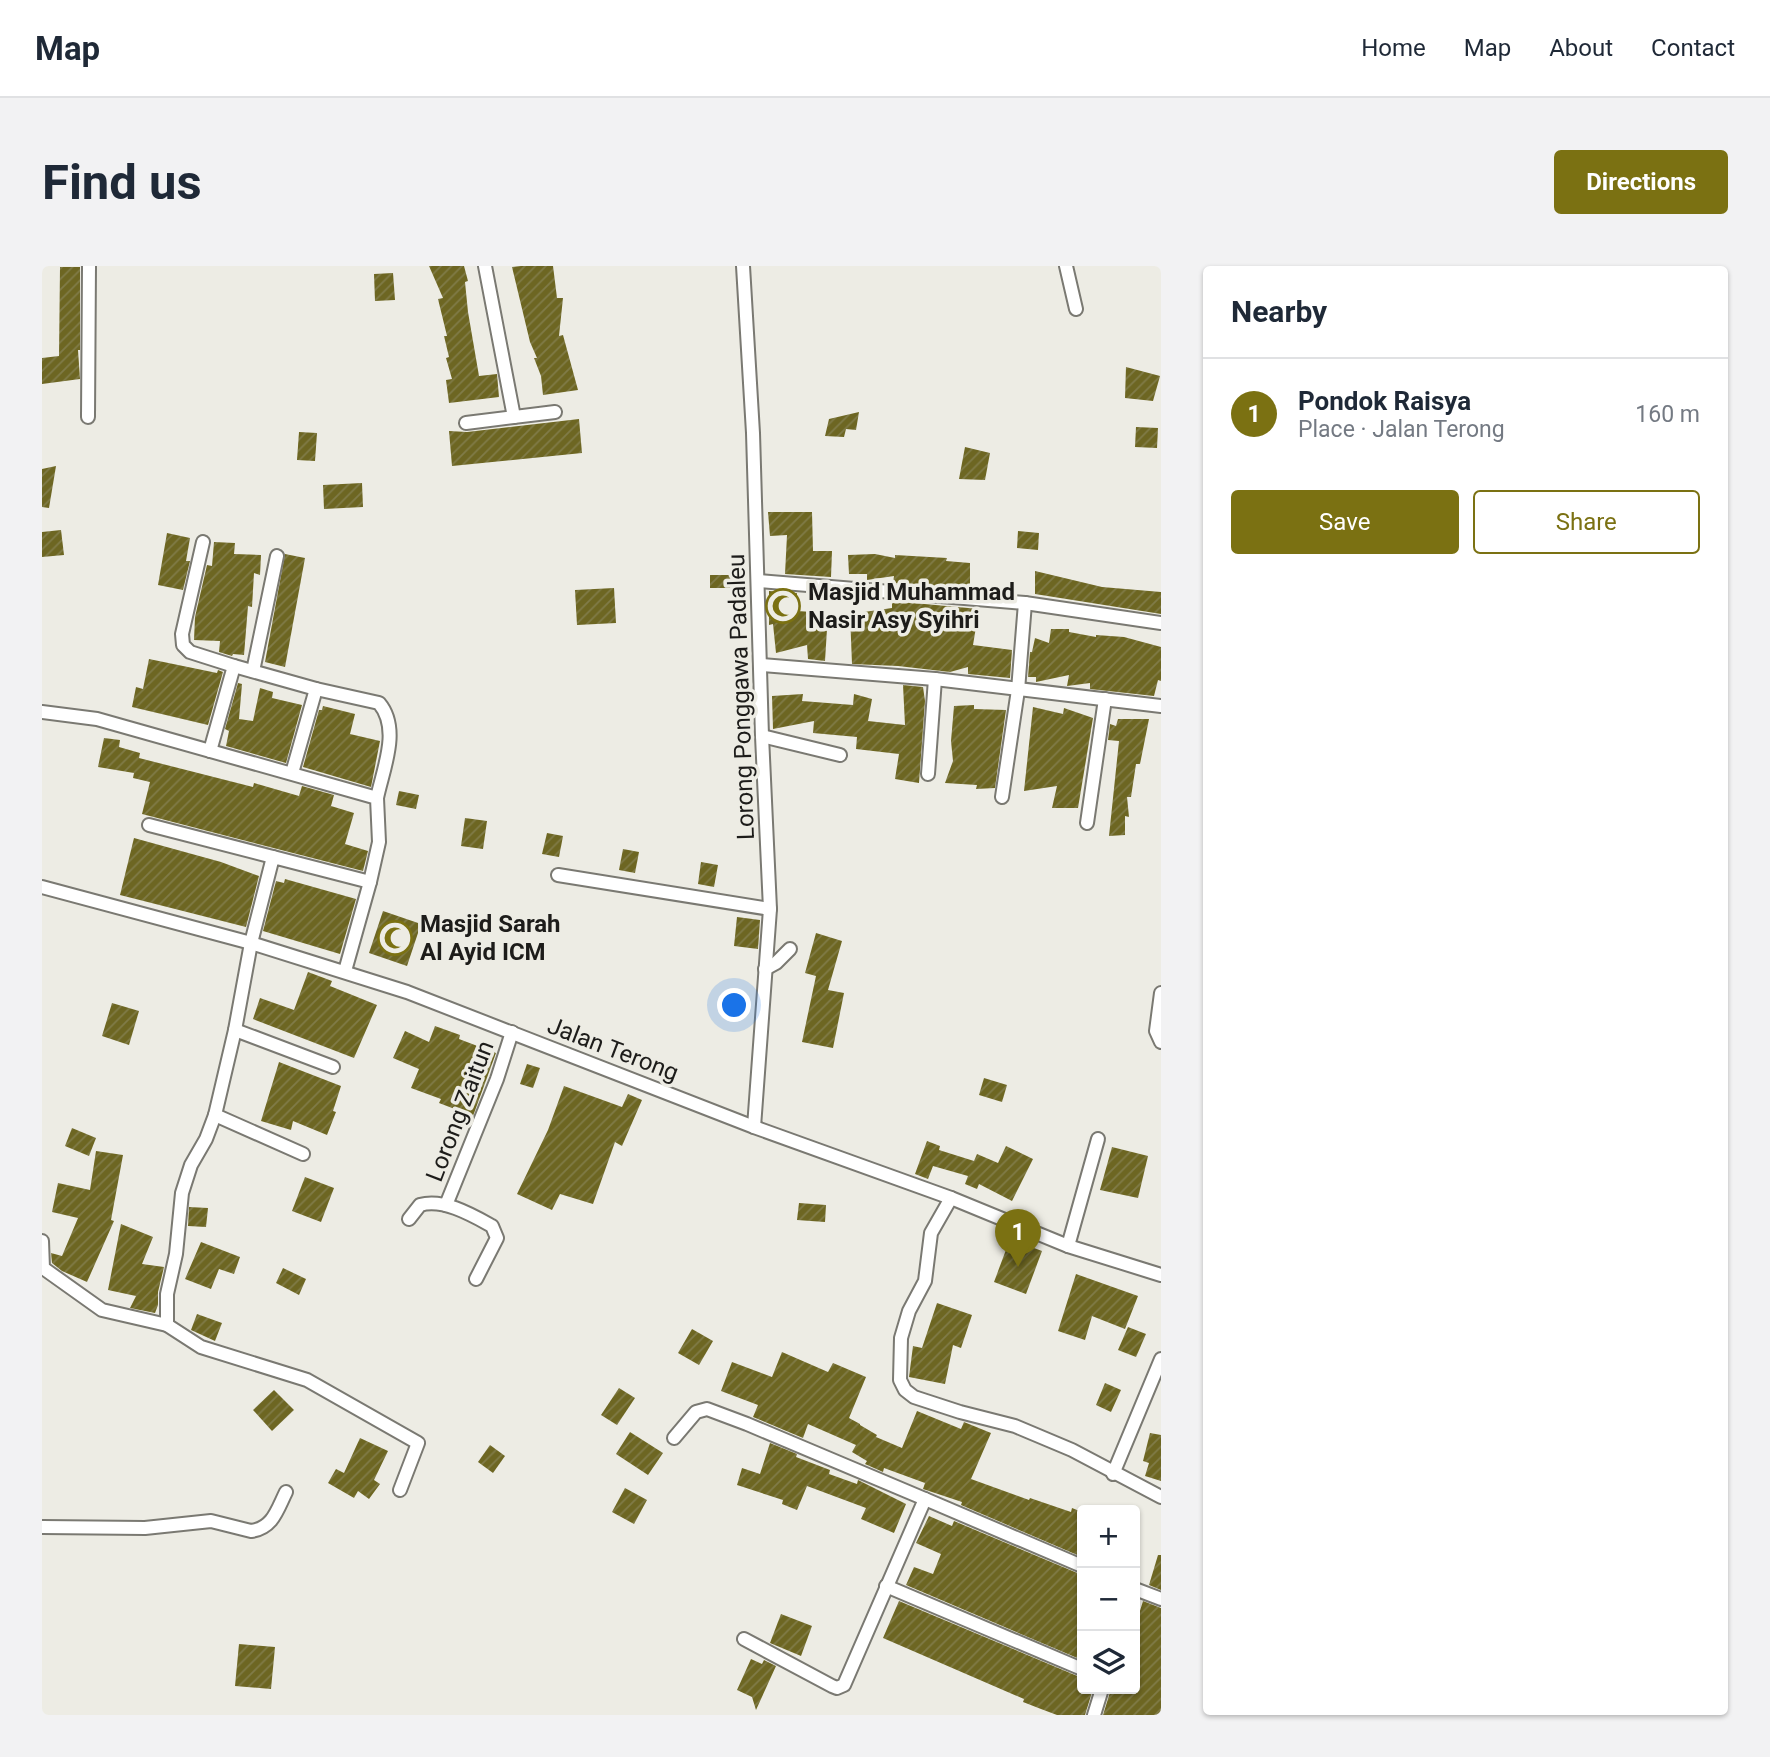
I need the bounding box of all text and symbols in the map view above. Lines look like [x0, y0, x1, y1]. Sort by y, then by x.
text: Map [35, 29, 100, 68]
text: Home [1361, 34, 1426, 62]
text: Map [1464, 34, 1511, 62]
text: About [1549, 34, 1613, 62]
text: Contact [1651, 34, 1735, 62]
button: Directions [1554, 150, 1728, 214]
text: Find us [42, 154, 202, 211]
text: Nearby [1231, 294, 1327, 329]
text: Pondok Raisya [1298, 386, 1471, 416]
text: 1 [1247, 401, 1261, 428]
text: 160 m [1635, 401, 1700, 428]
text: Place · Jalan Terong [1298, 416, 1505, 443]
button: Save [1231, 490, 1459, 554]
button: Share [1473, 490, 1700, 554]
street label: Lorong Ponggawa Padaleu [722, 553, 760, 841]
place label: Masjid Muhammad Nasir Asy Syihri [808, 578, 1015, 634]
mosque icon: Masjid Muhammad Nasir Asy Syihri [764, 587, 802, 625]
place label: Masjid Sarah Al Ayid ICM [420, 910, 561, 966]
mosque icon: Masjid Sarah Al Ayid ICM [376, 919, 414, 957]
your location [717, 988, 751, 1022]
street label: Jalan Terong [544, 1011, 682, 1087]
street label: Lorong Zaitun [420, 1037, 500, 1185]
pin: 1 [995, 1209, 1041, 1267]
map controls [1077, 1505, 1140, 1694]
button: + [1077, 1505, 1140, 1568]
button: − [1077, 1568, 1140, 1631]
button: layers [1077, 1631, 1140, 1694]

